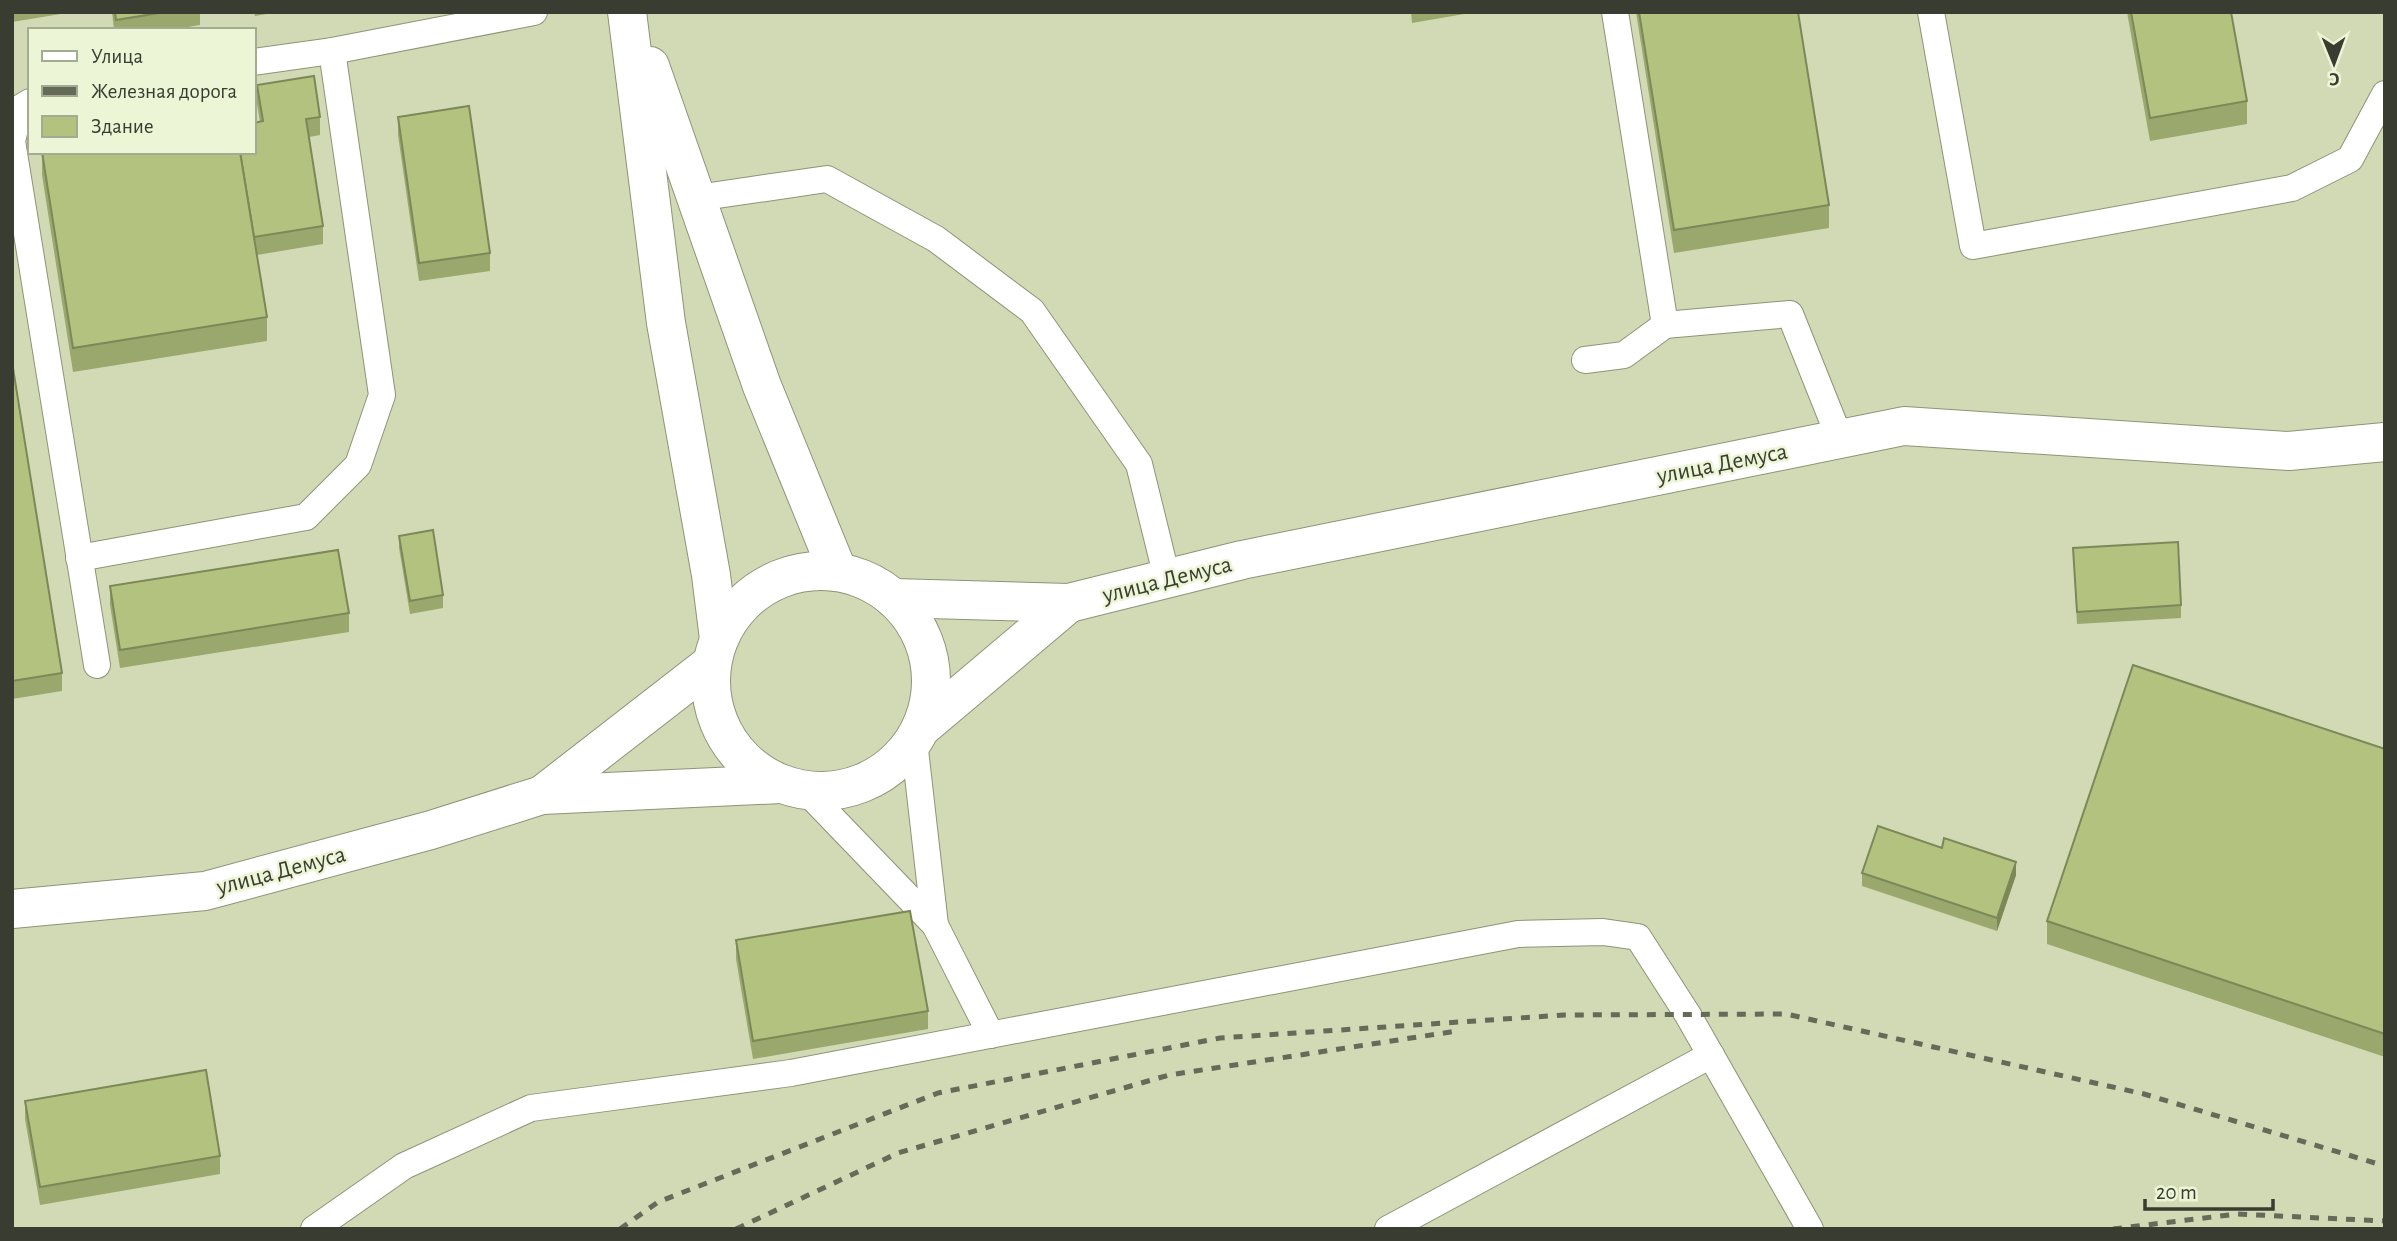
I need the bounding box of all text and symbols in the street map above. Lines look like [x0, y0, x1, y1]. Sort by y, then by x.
legend [28, 28, 256, 154]
north arrow [2299, 28, 2369, 98]
text: Улица [91, 46, 144, 67]
text: С [2329, 69, 2340, 88]
text: Железная дорога [91, 81, 238, 102]
text: Здание [91, 116, 154, 137]
street label: улица Демуса [1654, 440, 1790, 489]
street label: улица Демуса [1099, 552, 1234, 608]
street label: улица Демуса [213, 842, 348, 900]
scale bar [2145, 1168, 2273, 1212]
text: 20 m [2156, 1182, 2197, 1203]

